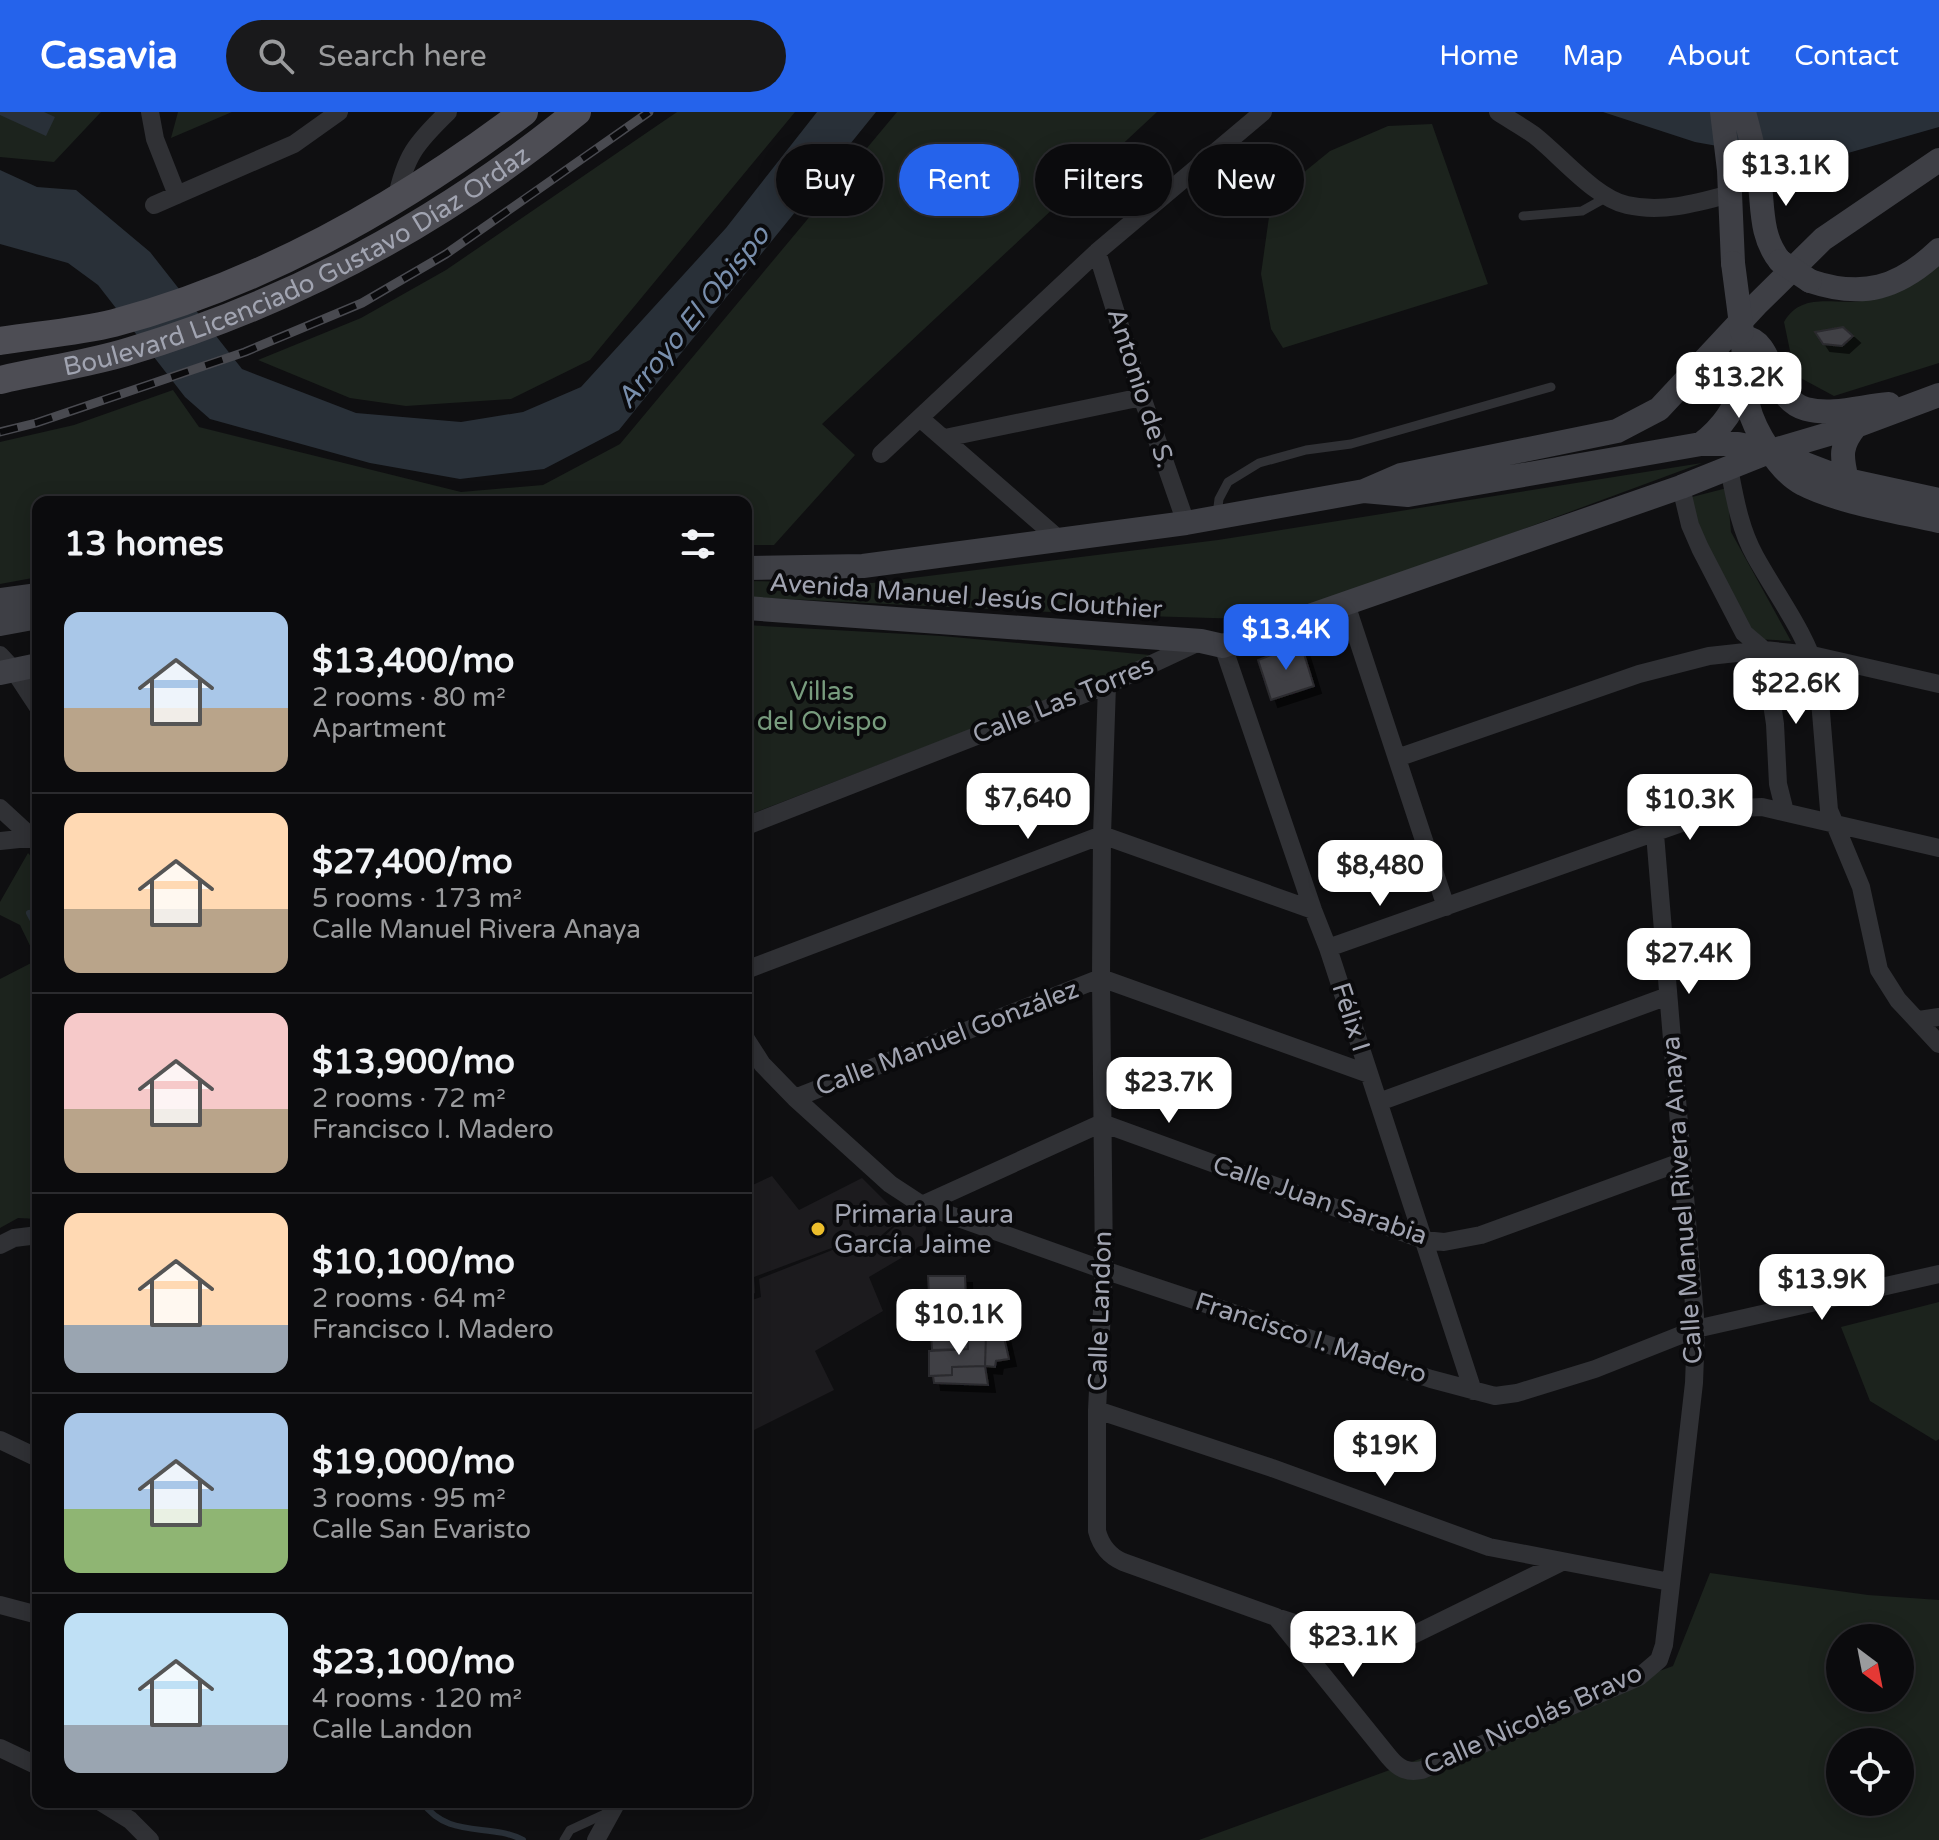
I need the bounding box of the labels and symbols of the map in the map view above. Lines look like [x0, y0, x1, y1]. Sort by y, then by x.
street label: Boulevard Licenciado Gustavo Díaz Ordaz [60, 139, 535, 382]
pin: $13.1K [1721, 140, 1851, 208]
water label: Arroyo El Obispo [609, 217, 778, 415]
street label: Antonio de S. [1101, 304, 1181, 472]
pin: $13.2K [1674, 352, 1804, 420]
street label: Avenida Manuel Jesús Clouthier [769, 567, 1163, 625]
pin: $13.4K [1221, 604, 1351, 672]
street label: Calle Las Torres [968, 650, 1158, 750]
pin: $22.6K [1731, 658, 1861, 726]
park label: Villas del Ovispo [757, 676, 887, 737]
pin: $7,640 [963, 773, 1093, 841]
pin: $10.3K [1625, 774, 1755, 842]
pin: $8,480 [1315, 840, 1445, 908]
pin: $27.4K [1624, 928, 1754, 996]
street label: Calle Manuel González [811, 973, 1083, 1103]
street label: Félix I [1325, 979, 1377, 1055]
street label: Calle Manuel Rivera Anaya [1655, 1035, 1709, 1365]
pin: $23.7K [1104, 1057, 1234, 1125]
street label: Calle Juan Sarabia [1209, 1149, 1431, 1251]
place label: Primaria Laura García Jaime [834, 1199, 1014, 1260]
marker: Primaria Laura García Jaime [809, 1220, 827, 1238]
street label: Calle Landon [1082, 1230, 1118, 1392]
pin: $13.9K [1757, 1254, 1887, 1322]
street label: Francisco I. Madero [1191, 1286, 1431, 1390]
pin: $10.1K [894, 1289, 1024, 1357]
pin: $19K [1338, 1420, 1432, 1488]
pin: $23.1K [1288, 1611, 1418, 1679]
north arrow [1826, 1624, 1914, 1712]
street label: Calle Nicolás Bravo [1419, 1657, 1647, 1781]

